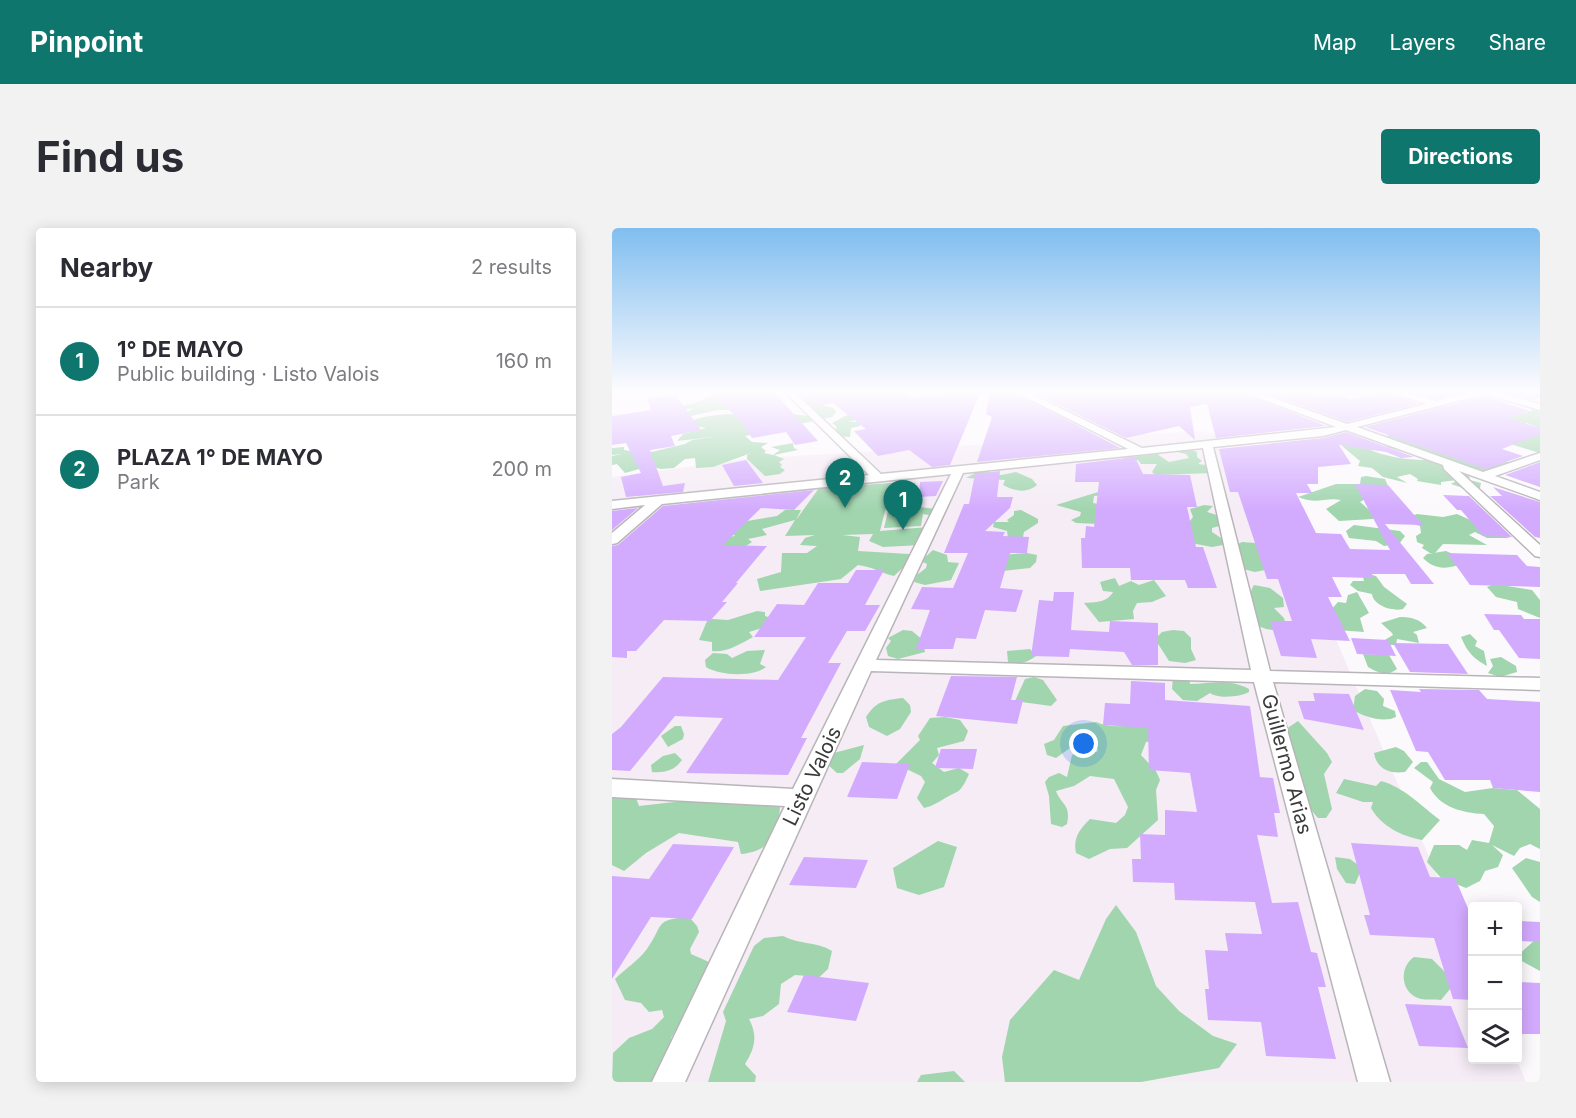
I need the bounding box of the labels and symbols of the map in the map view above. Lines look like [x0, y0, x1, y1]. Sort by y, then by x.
pin: 2 [826, 458, 864, 508]
pin: 1 [884, 480, 922, 530]
street label: Guillermo Arias [1257, 691, 1317, 837]
street label: Listo Valois [778, 723, 846, 829]
your location [1069, 729, 1098, 758]

